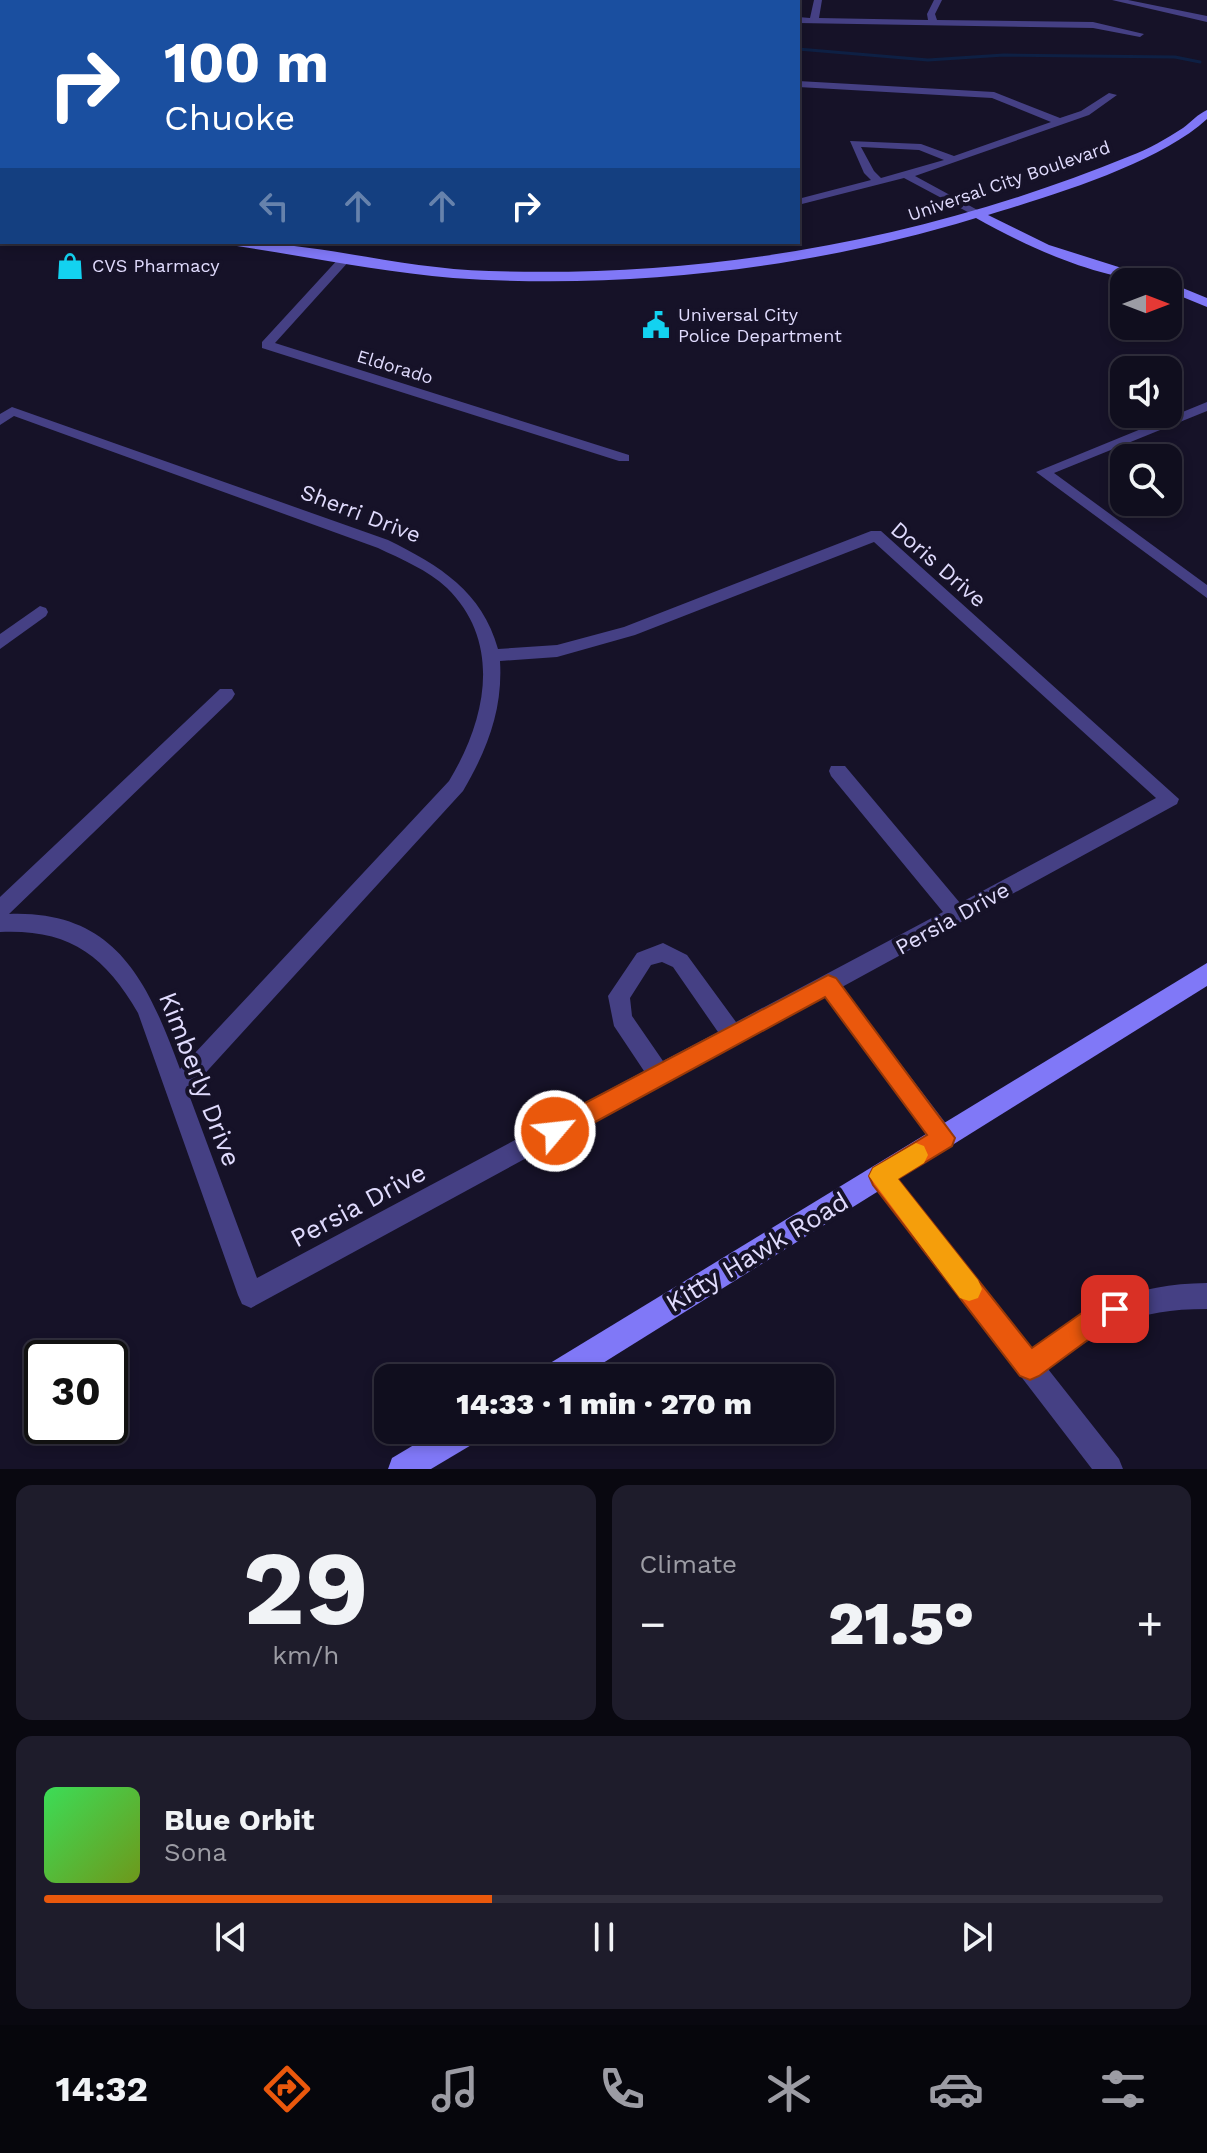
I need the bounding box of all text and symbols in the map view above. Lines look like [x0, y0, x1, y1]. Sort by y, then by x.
text: 100 m [164, 30, 329, 96]
icon: right [32, 32, 136, 136]
text: Chuoke [164, 97, 295, 139]
street label: Universal City Boulevard [905, 136, 1113, 225]
icon: left [252, 184, 296, 228]
icon: ahead [336, 184, 380, 228]
icon: ahead [420, 184, 464, 228]
icon: right [504, 184, 548, 228]
shop icon: CVS Pharmacy [55, 251, 85, 281]
place label: CVS Pharmacy [92, 255, 220, 276]
north arrow [1110, 268, 1182, 340]
map controls [1110, 268, 1182, 516]
place label: Universal City Police Department [678, 304, 842, 346]
public building icon: Universal City Police Department [641, 310, 671, 340]
street label: Eldorado [355, 345, 436, 388]
button: sound [1110, 356, 1182, 428]
button: search [1110, 444, 1182, 516]
street label: Sherri Drive [297, 479, 424, 548]
street label: Doris Drive [886, 516, 991, 612]
street label: Persia Drive [891, 877, 1013, 960]
street label: Kimberly Drive [153, 988, 247, 1170]
position arrow [513, 1089, 597, 1173]
street label: Persia Drive [285, 1157, 431, 1253]
street label: Kitty Hawk Road [660, 1186, 854, 1318]
pin [1081, 1275, 1149, 1343]
icon: arrive [1093, 1287, 1137, 1331]
speed limit sign: 30 [24, 1340, 128, 1444]
text: 14:33 · 1 min · 270 m [456, 1386, 752, 1421]
text: 29 [243, 1527, 369, 1649]
text: Climate [640, 1549, 737, 1579]
text: 21.5° [828, 1588, 974, 1659]
text: − [640, 1598, 666, 1650]
text: + [1136, 1598, 1163, 1650]
text: km/h [272, 1640, 339, 1670]
text: Blue Orbit [164, 1802, 314, 1837]
text: Sona [164, 1837, 227, 1867]
icon: previous [209, 1915, 253, 1959]
icon: pause [582, 1915, 626, 1959]
icon: next [955, 1915, 999, 1959]
icon: directions [259, 2061, 315, 2117]
icon: music [427, 2061, 483, 2117]
icon: phone [594, 2061, 650, 2117]
icon: climate [761, 2061, 817, 2117]
icon: car [928, 2061, 984, 2117]
icon: filters [1095, 2061, 1151, 2117]
text: 14:32 [56, 2068, 148, 2110]

